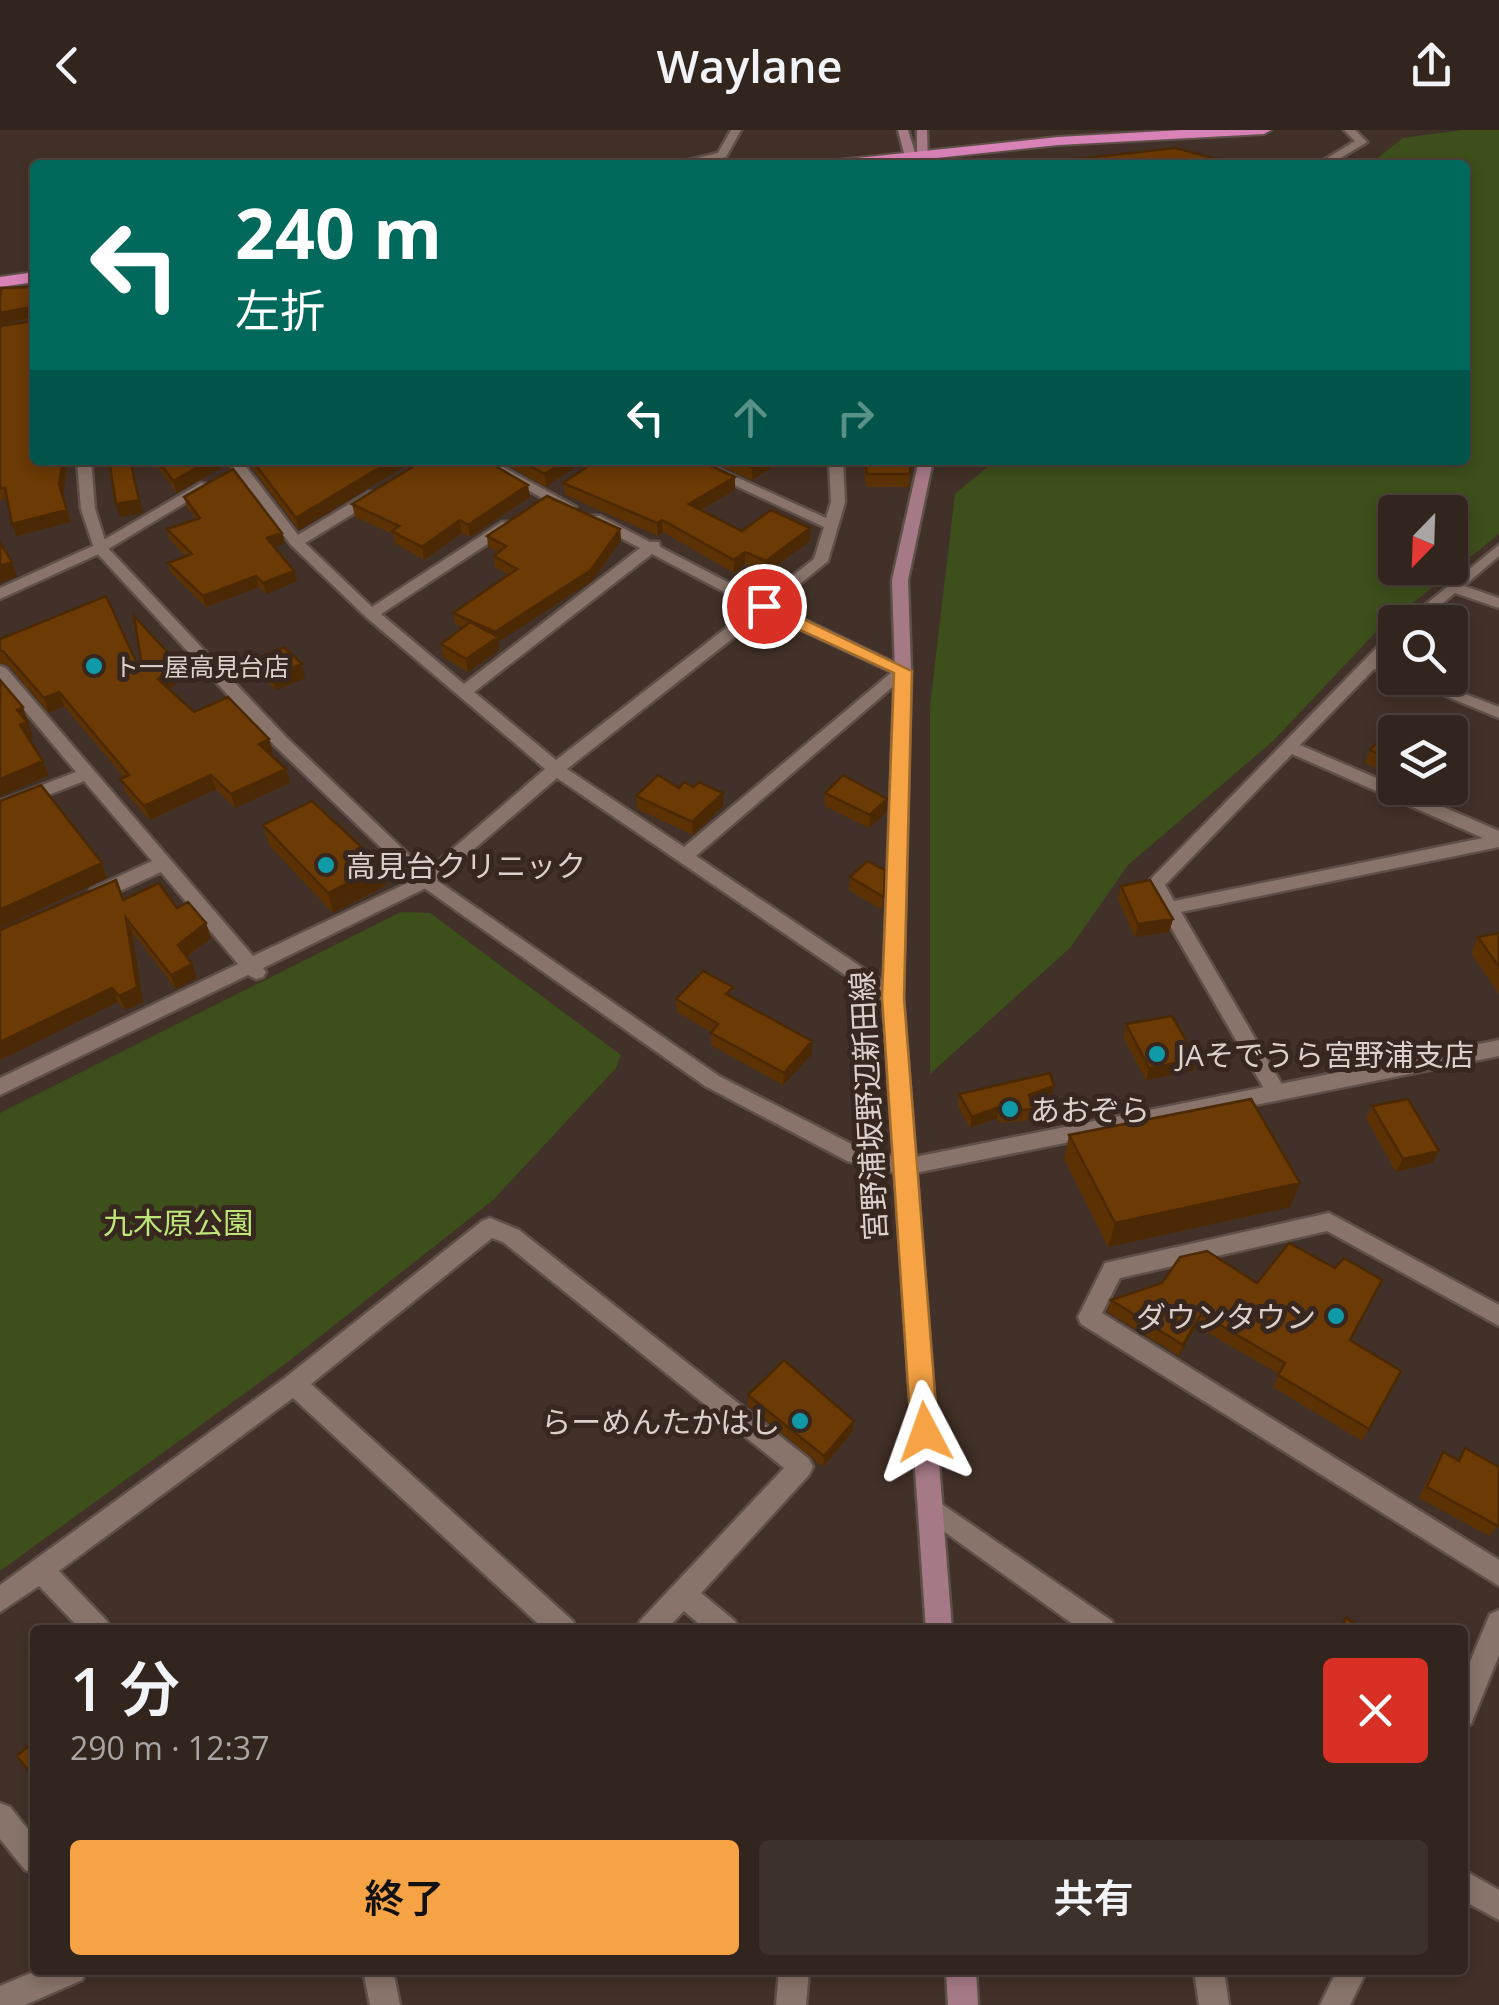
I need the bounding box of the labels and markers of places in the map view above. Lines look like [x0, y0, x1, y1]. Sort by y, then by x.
pin [722, 564, 807, 649]
place label: ト一屋高見台店 [114, 649, 289, 683]
marker: ト一屋高見台店 [83, 655, 105, 677]
place label: 高見台クリニック [346, 845, 586, 886]
marker: 高見台クリニック [315, 854, 337, 876]
place label: JAそでうら宮野浦支店 [1174, 1034, 1474, 1075]
marker: JAそでうら宮野浦支店 [1146, 1043, 1168, 1065]
place label: あおぞら [1030, 1089, 1150, 1130]
marker: あおぞら [999, 1098, 1021, 1120]
place label: ダウンタウン [1136, 1296, 1316, 1337]
marker: ダウンタウン [1325, 1305, 1347, 1327]
place label: らーめんたかはし [541, 1401, 780, 1442]
marker: らーめんたかはし [789, 1410, 811, 1432]

